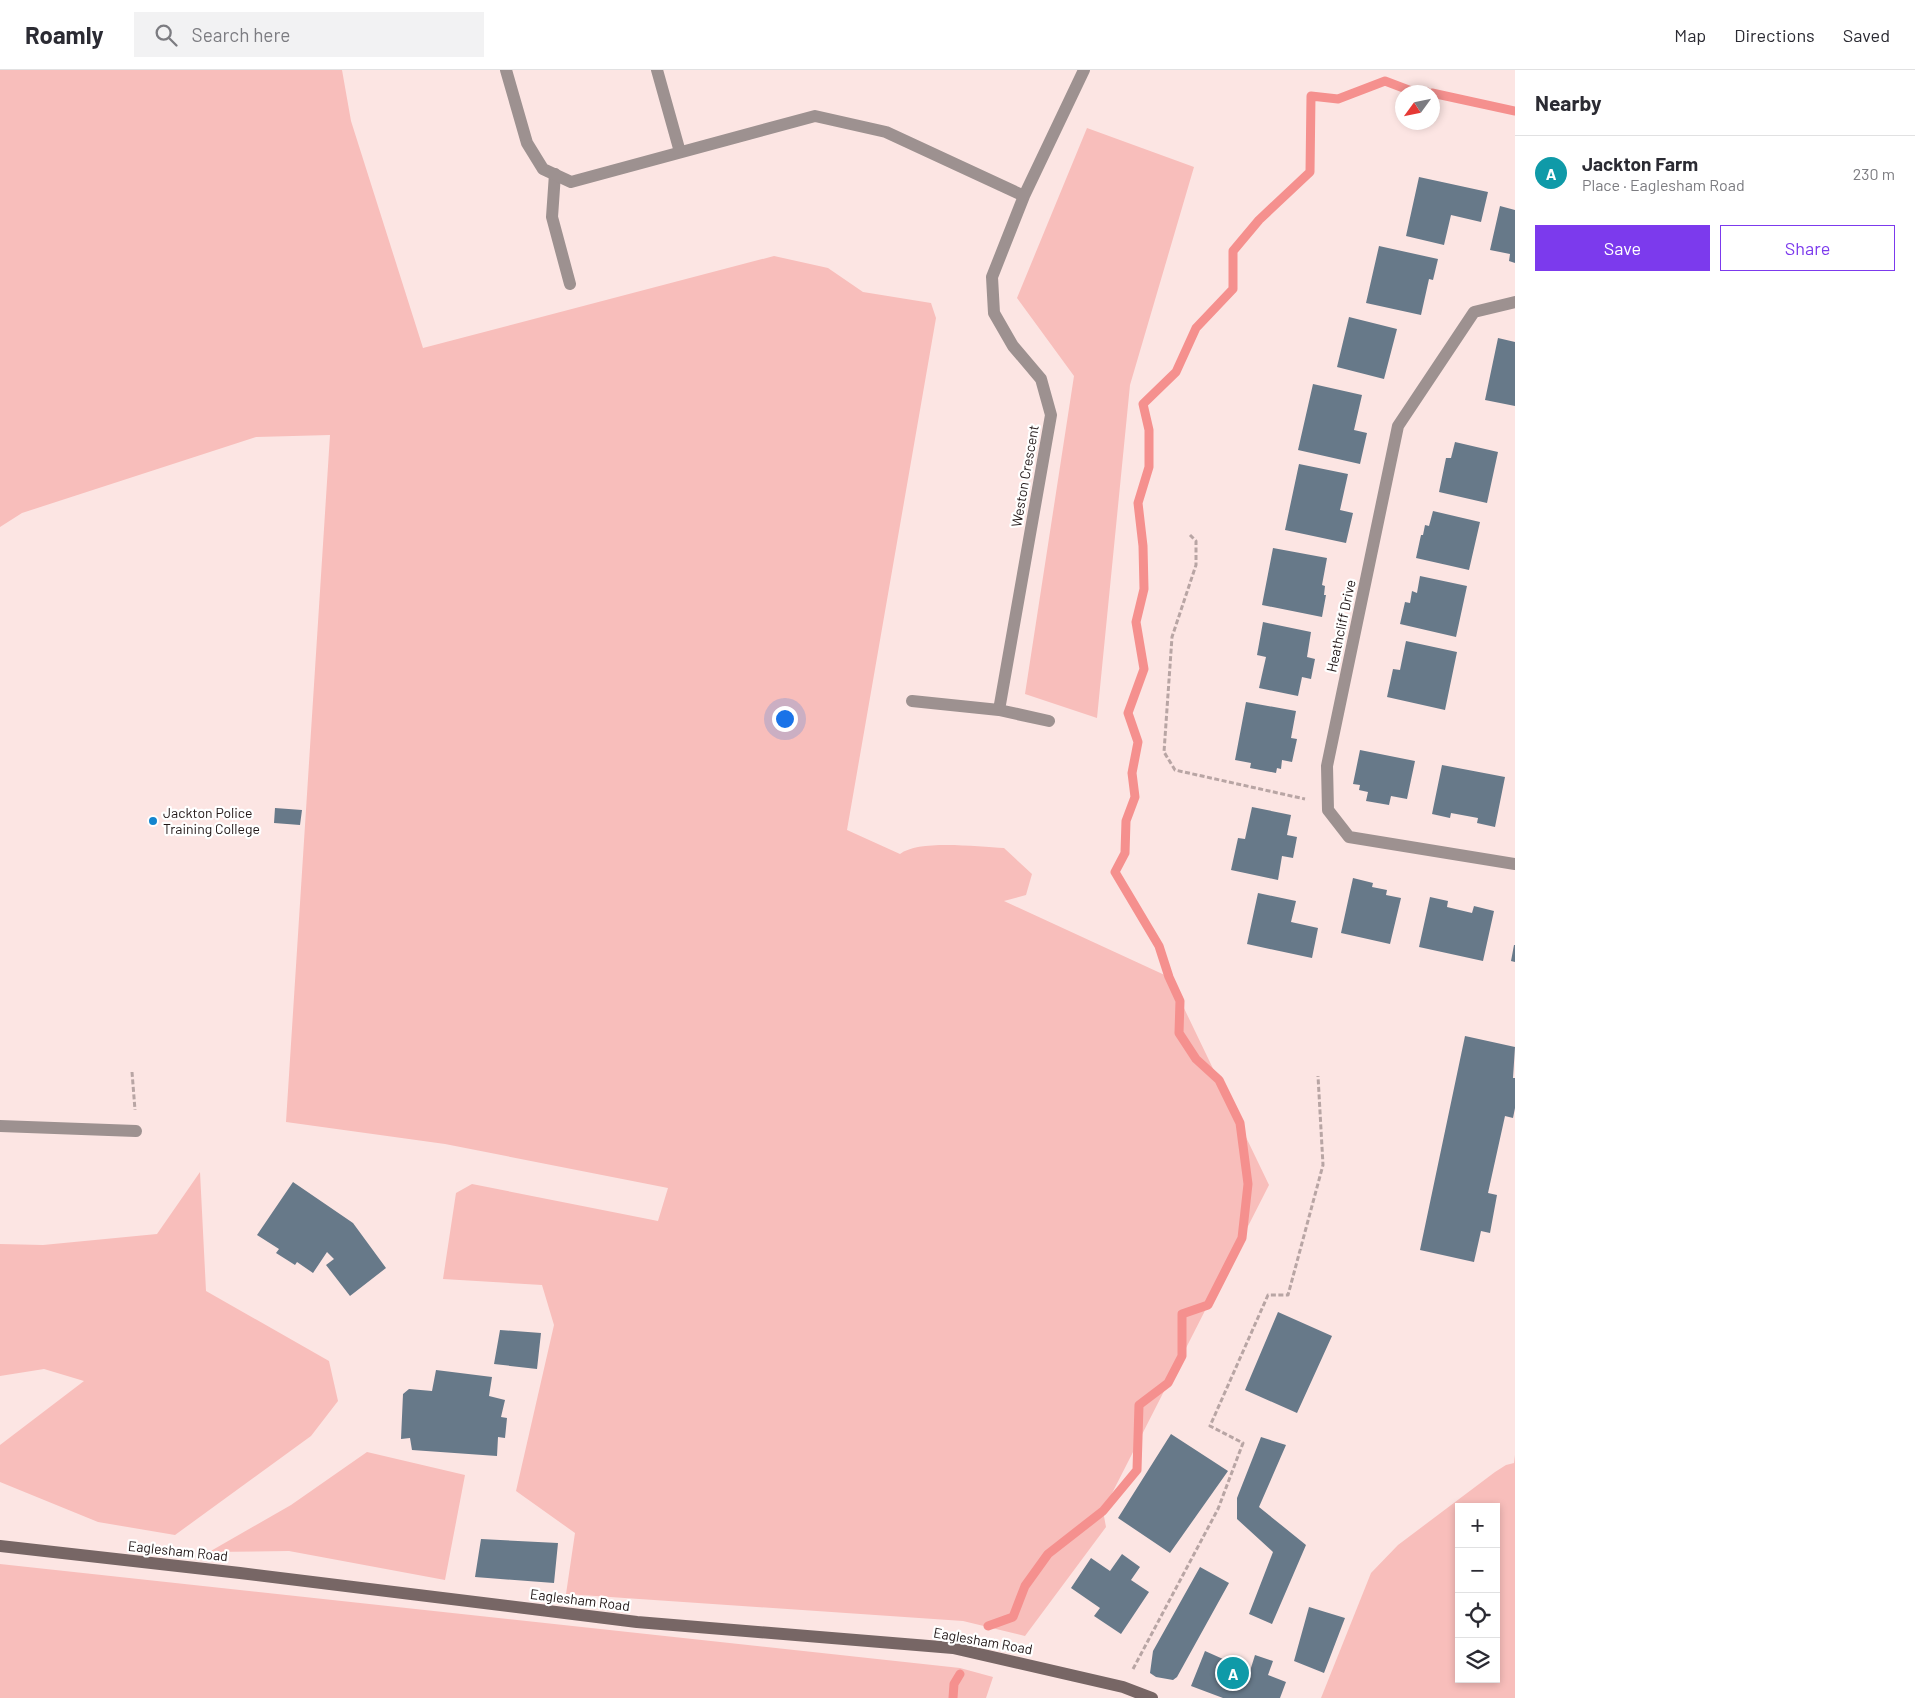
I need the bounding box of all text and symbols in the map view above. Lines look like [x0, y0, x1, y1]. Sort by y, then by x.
search box [134, 12, 484, 57]
text: Roamly [25, 20, 104, 49]
icon: search [152, 21, 180, 49]
text: Search here [192, 23, 290, 46]
text: Map [1674, 24, 1706, 46]
text: Directions [1734, 24, 1815, 46]
text: Saved [1843, 24, 1890, 46]
north arrow [1395, 85, 1440, 130]
text: Nearby [1535, 90, 1601, 115]
text: Jackton Farm [1582, 152, 1698, 175]
text: A [1546, 164, 1556, 183]
text: 230 m [1853, 164, 1895, 183]
text: Place · Eaglesham Road [1582, 175, 1745, 194]
button: Save [1535, 225, 1710, 271]
button: Share [1720, 225, 1895, 271]
street label: Weston Crescent [1007, 423, 1042, 528]
street label: Heathcliff Drive [1322, 578, 1359, 674]
your location [772, 706, 798, 732]
place label: Jackton Police Training College [163, 804, 260, 837]
marker: Jackton Police Training College [147, 815, 159, 827]
map controls [1455, 1503, 1500, 1683]
button: + [1455, 1503, 1500, 1548]
street label: Eaglesham Road [127, 1537, 229, 1564]
button: − [1455, 1548, 1500, 1593]
street label: Eaglesham Road [529, 1585, 631, 1614]
button: locate [1455, 1593, 1500, 1638]
street label: Eaglesham Road [932, 1623, 1034, 1658]
button: layers [1455, 1638, 1500, 1683]
pin: A [1217, 1654, 1249, 1692]

